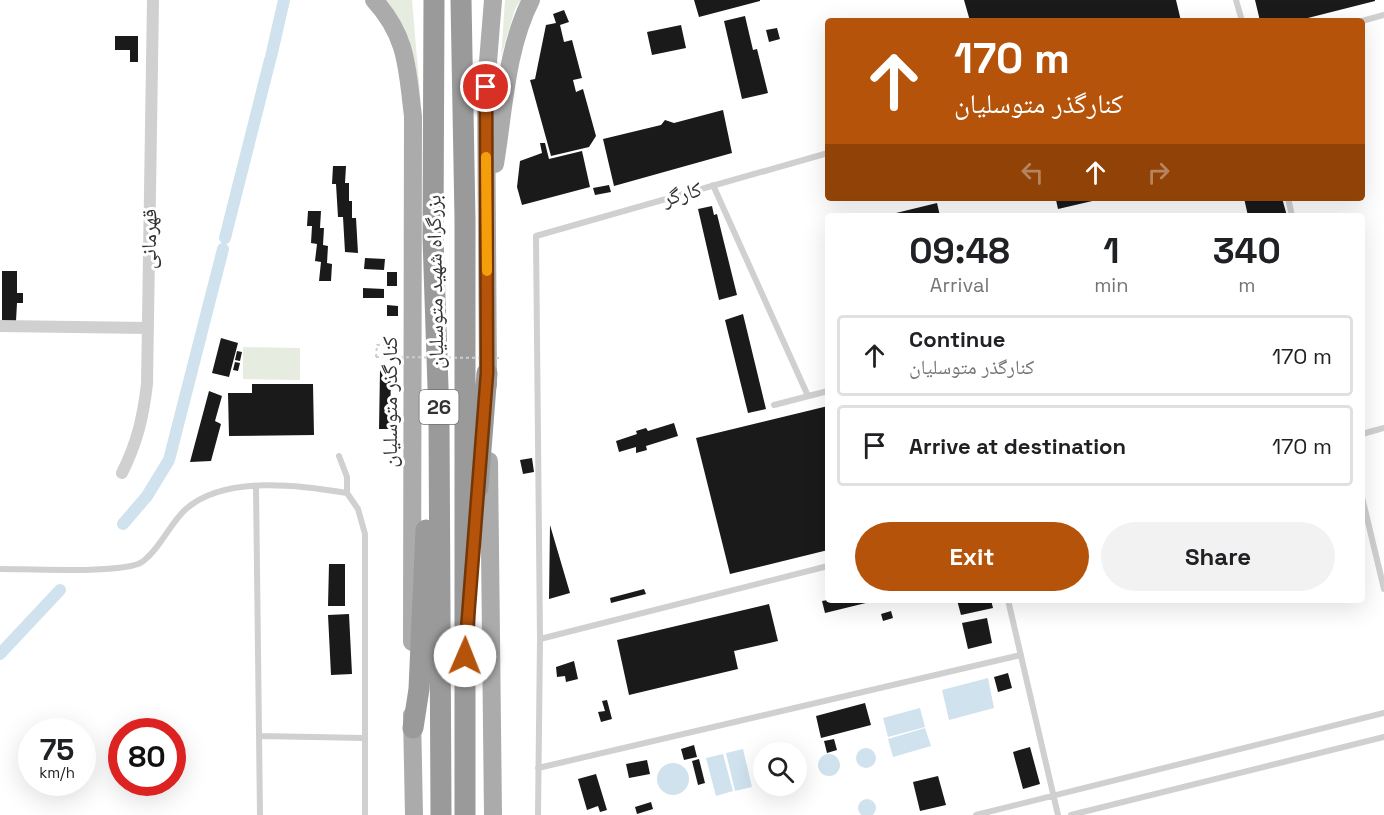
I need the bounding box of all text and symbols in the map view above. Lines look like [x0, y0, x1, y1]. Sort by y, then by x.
text: 170 m [954, 32, 1070, 85]
icon: ahead [855, 42, 933, 120]
pin [460, 61, 511, 112]
icon: arrive [469, 70, 502, 103]
text: کنارگذر متوسلیان [954, 86, 1123, 121]
icon: left [1016, 156, 1049, 189]
icon: ahead [1079, 156, 1112, 189]
icon: right [1142, 156, 1175, 189]
street label: کارگر [658, 175, 705, 212]
street label: بزرگراه شهید متوسلیان [419, 195, 450, 369]
street label: قهرمانی [134, 209, 163, 269]
text: 09:48 [909, 228, 1010, 274]
text: 1 [1103, 228, 1119, 274]
text: 340 [1213, 228, 1281, 274]
text: Arrival [930, 272, 989, 298]
text: min [1094, 272, 1129, 298]
text: m [1238, 272, 1255, 298]
text: Continue [909, 325, 1005, 353]
street label: کنارگذر متوسلیان [376, 336, 403, 468]
icon: ahead [858, 339, 891, 372]
text: 170 m [1272, 342, 1332, 370]
text: کنارگذر متوسلیان [909, 354, 1034, 380]
road number: 26 [420, 390, 458, 424]
icon: arrive [858, 429, 891, 462]
text: Arrive at destination [909, 432, 1126, 460]
text: 170 m [1272, 432, 1332, 460]
button: Exit [855, 522, 1089, 591]
button: Share [1101, 522, 1335, 591]
position arrow [433, 624, 497, 688]
speed limit sign: 80 [108, 718, 186, 796]
text: 75 [40, 730, 74, 769]
map controls [753, 742, 807, 796]
button: search [753, 742, 807, 796]
text: km/h [39, 763, 75, 782]

